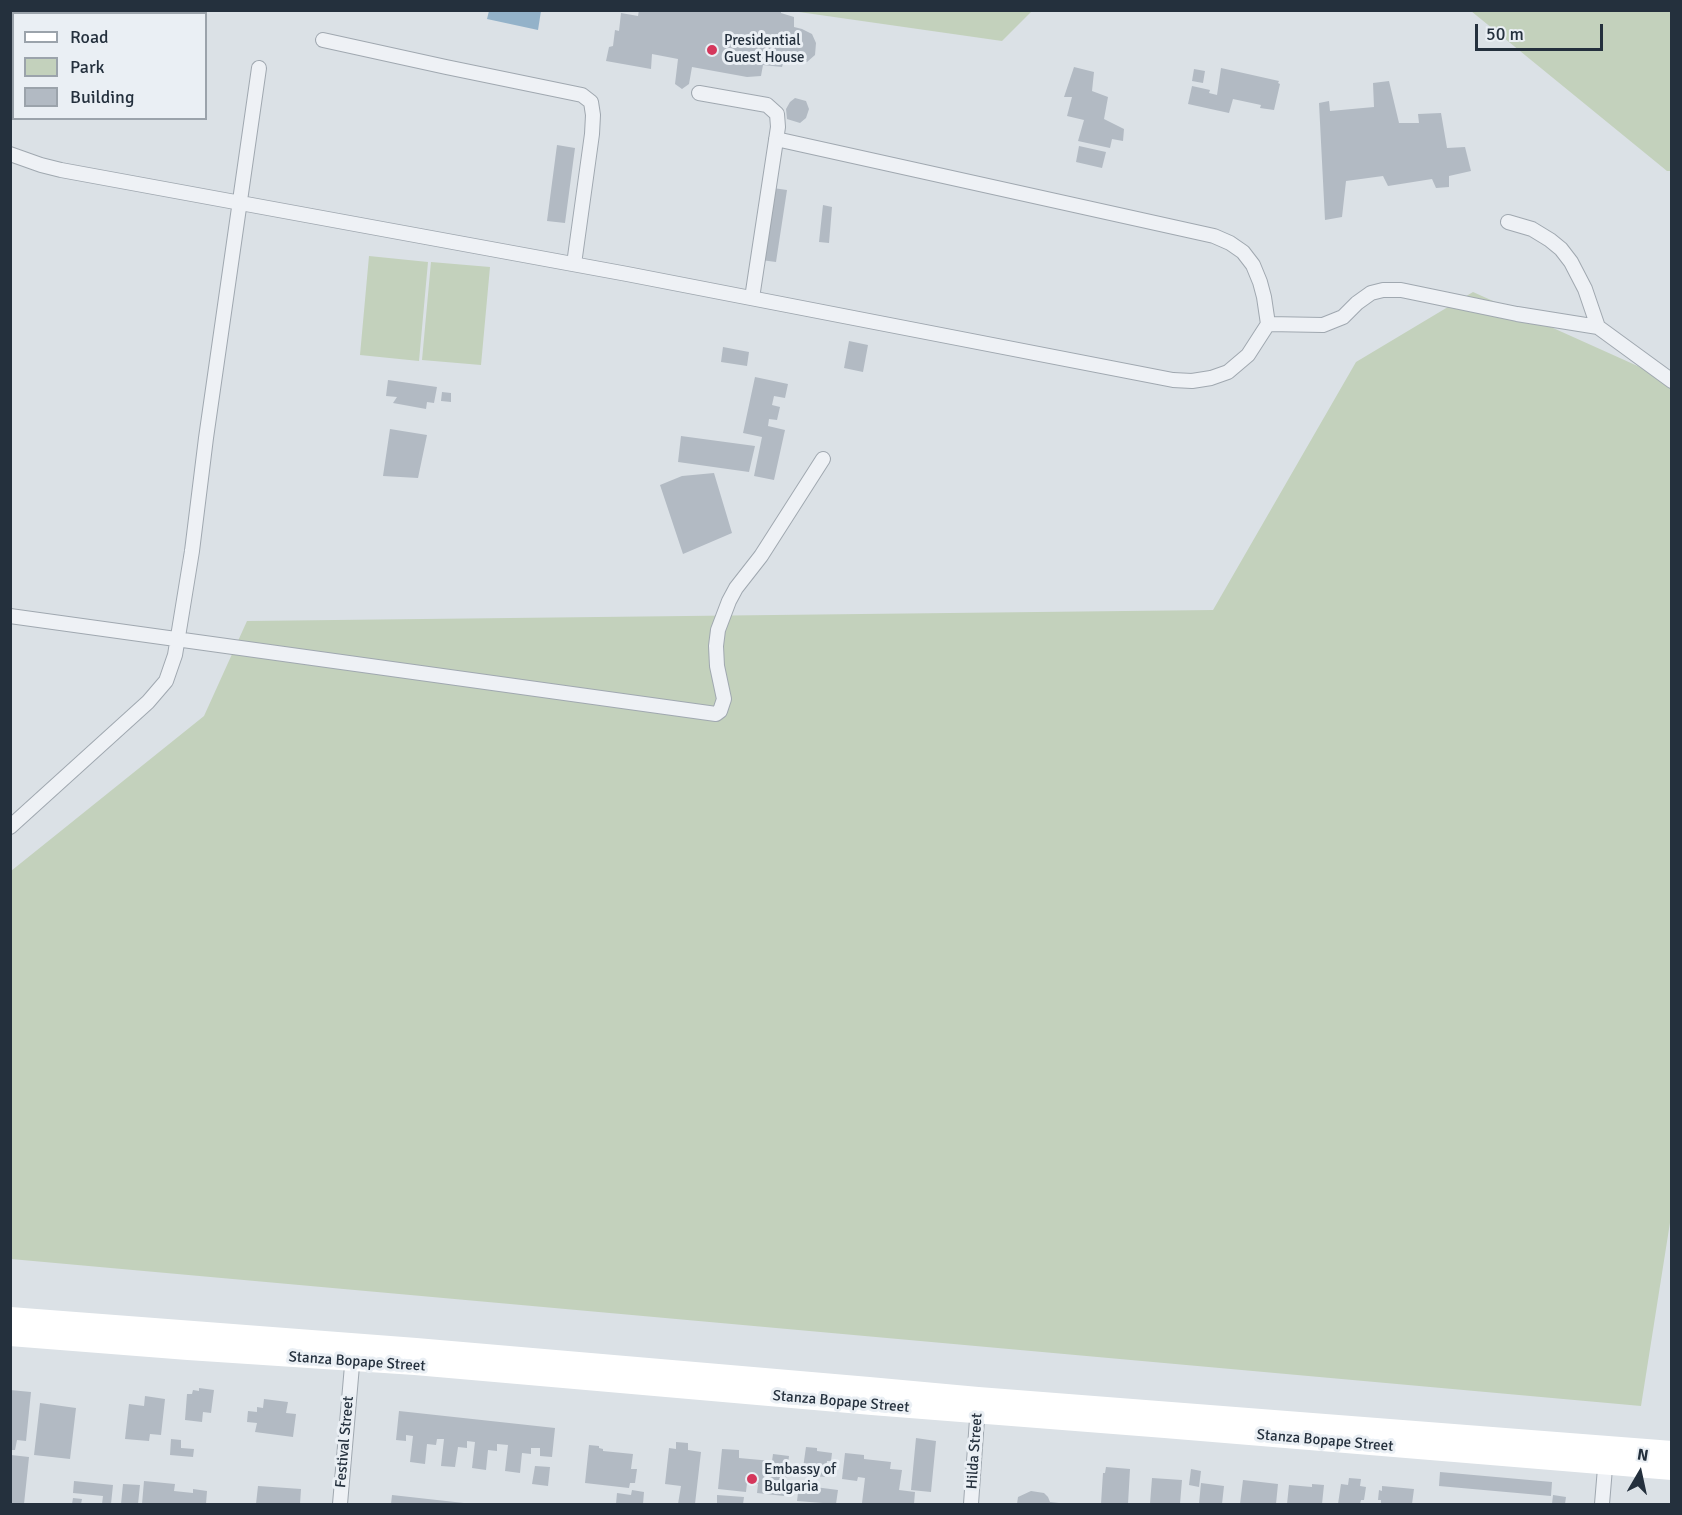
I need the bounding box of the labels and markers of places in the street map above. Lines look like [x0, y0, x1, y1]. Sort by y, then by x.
place label: Presidential Guest House [724, 32, 805, 67]
marker: Presidential Guest House [705, 43, 719, 57]
place label: Embassy of Bulgaria [764, 1461, 836, 1496]
marker: Embassy of Bulgaria [745, 1472, 759, 1486]

